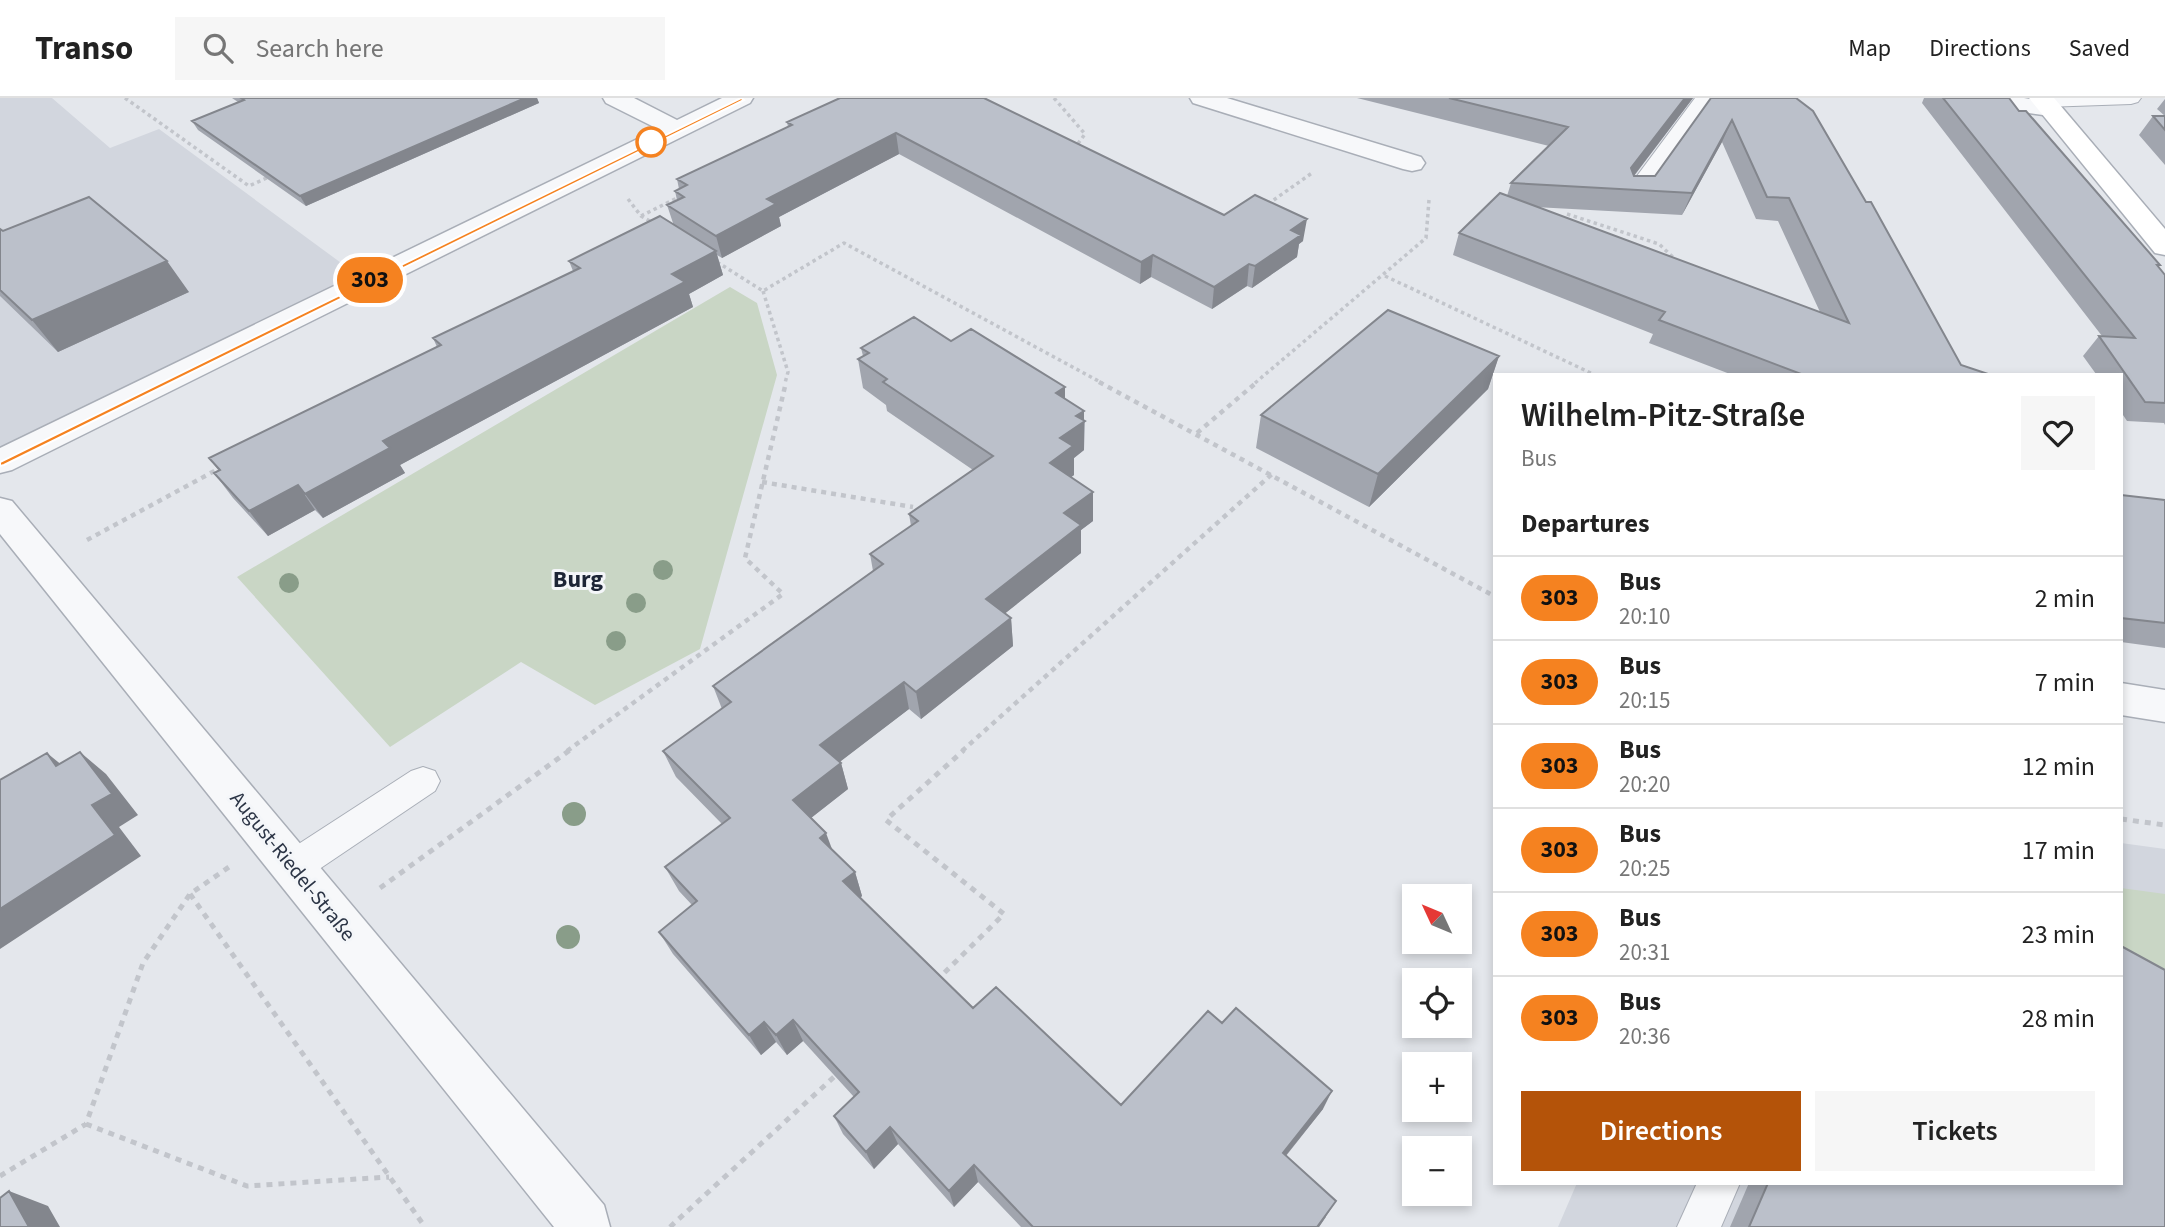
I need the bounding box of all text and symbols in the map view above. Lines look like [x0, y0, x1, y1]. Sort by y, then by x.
search box [175, 17, 665, 80]
text: Transo [35, 25, 133, 72]
icon: search [199, 29, 237, 67]
text: Search here [255, 30, 384, 67]
text: Map [1848, 31, 1891, 66]
text: Directions [1929, 31, 2031, 66]
text: Saved [2069, 31, 2130, 66]
unlabelled marker [636, 127, 666, 157]
line badge: 303 [330, 257, 410, 303]
text: 303 [351, 262, 389, 297]
text: Wilhelm-Pitz-Straße [1521, 392, 1805, 439]
button: heart [2021, 396, 2095, 470]
text: Bus [1521, 442, 1557, 475]
text: Departures [1521, 505, 1649, 542]
district label: Burg [553, 562, 603, 597]
text: Bus [1619, 563, 1661, 600]
text: 303 [1540, 580, 1579, 615]
text: 2 min [2035, 580, 2095, 617]
text: 20:10 [1619, 600, 1670, 633]
text: Bus [1619, 647, 1661, 684]
text: 303 [1540, 664, 1579, 699]
text: 7 min [2035, 664, 2095, 701]
text: 20:15 [1619, 684, 1670, 717]
text: Bus [1619, 731, 1661, 768]
text: 303 [1540, 748, 1579, 783]
text: 12 min [2022, 748, 2095, 785]
text: 20:20 [1619, 768, 1670, 801]
street label: August-Riedel-Straße [223, 785, 363, 947]
text: Bus [1619, 815, 1661, 852]
text: 303 [1540, 832, 1579, 867]
text: 17 min [2022, 832, 2095, 869]
text: 20:25 [1619, 852, 1670, 885]
north arrow [1402, 884, 1472, 954]
map controls [1402, 884, 1472, 1206]
text: Bus [1619, 899, 1661, 936]
text: 303 [1540, 916, 1579, 951]
text: 23 min [2022, 916, 2095, 953]
text: 20:31 [1619, 936, 1670, 969]
button: locate [1402, 968, 1472, 1038]
text: Bus [1619, 983, 1661, 1020]
text: 303 [1540, 1000, 1579, 1035]
text: 28 min [2022, 1000, 2095, 1037]
text: 20:36 [1619, 1020, 1670, 1053]
button: + [1402, 1052, 1472, 1122]
button: Directions [1521, 1091, 1801, 1171]
button: Tickets [1815, 1091, 2095, 1171]
button: − [1402, 1136, 1472, 1206]

